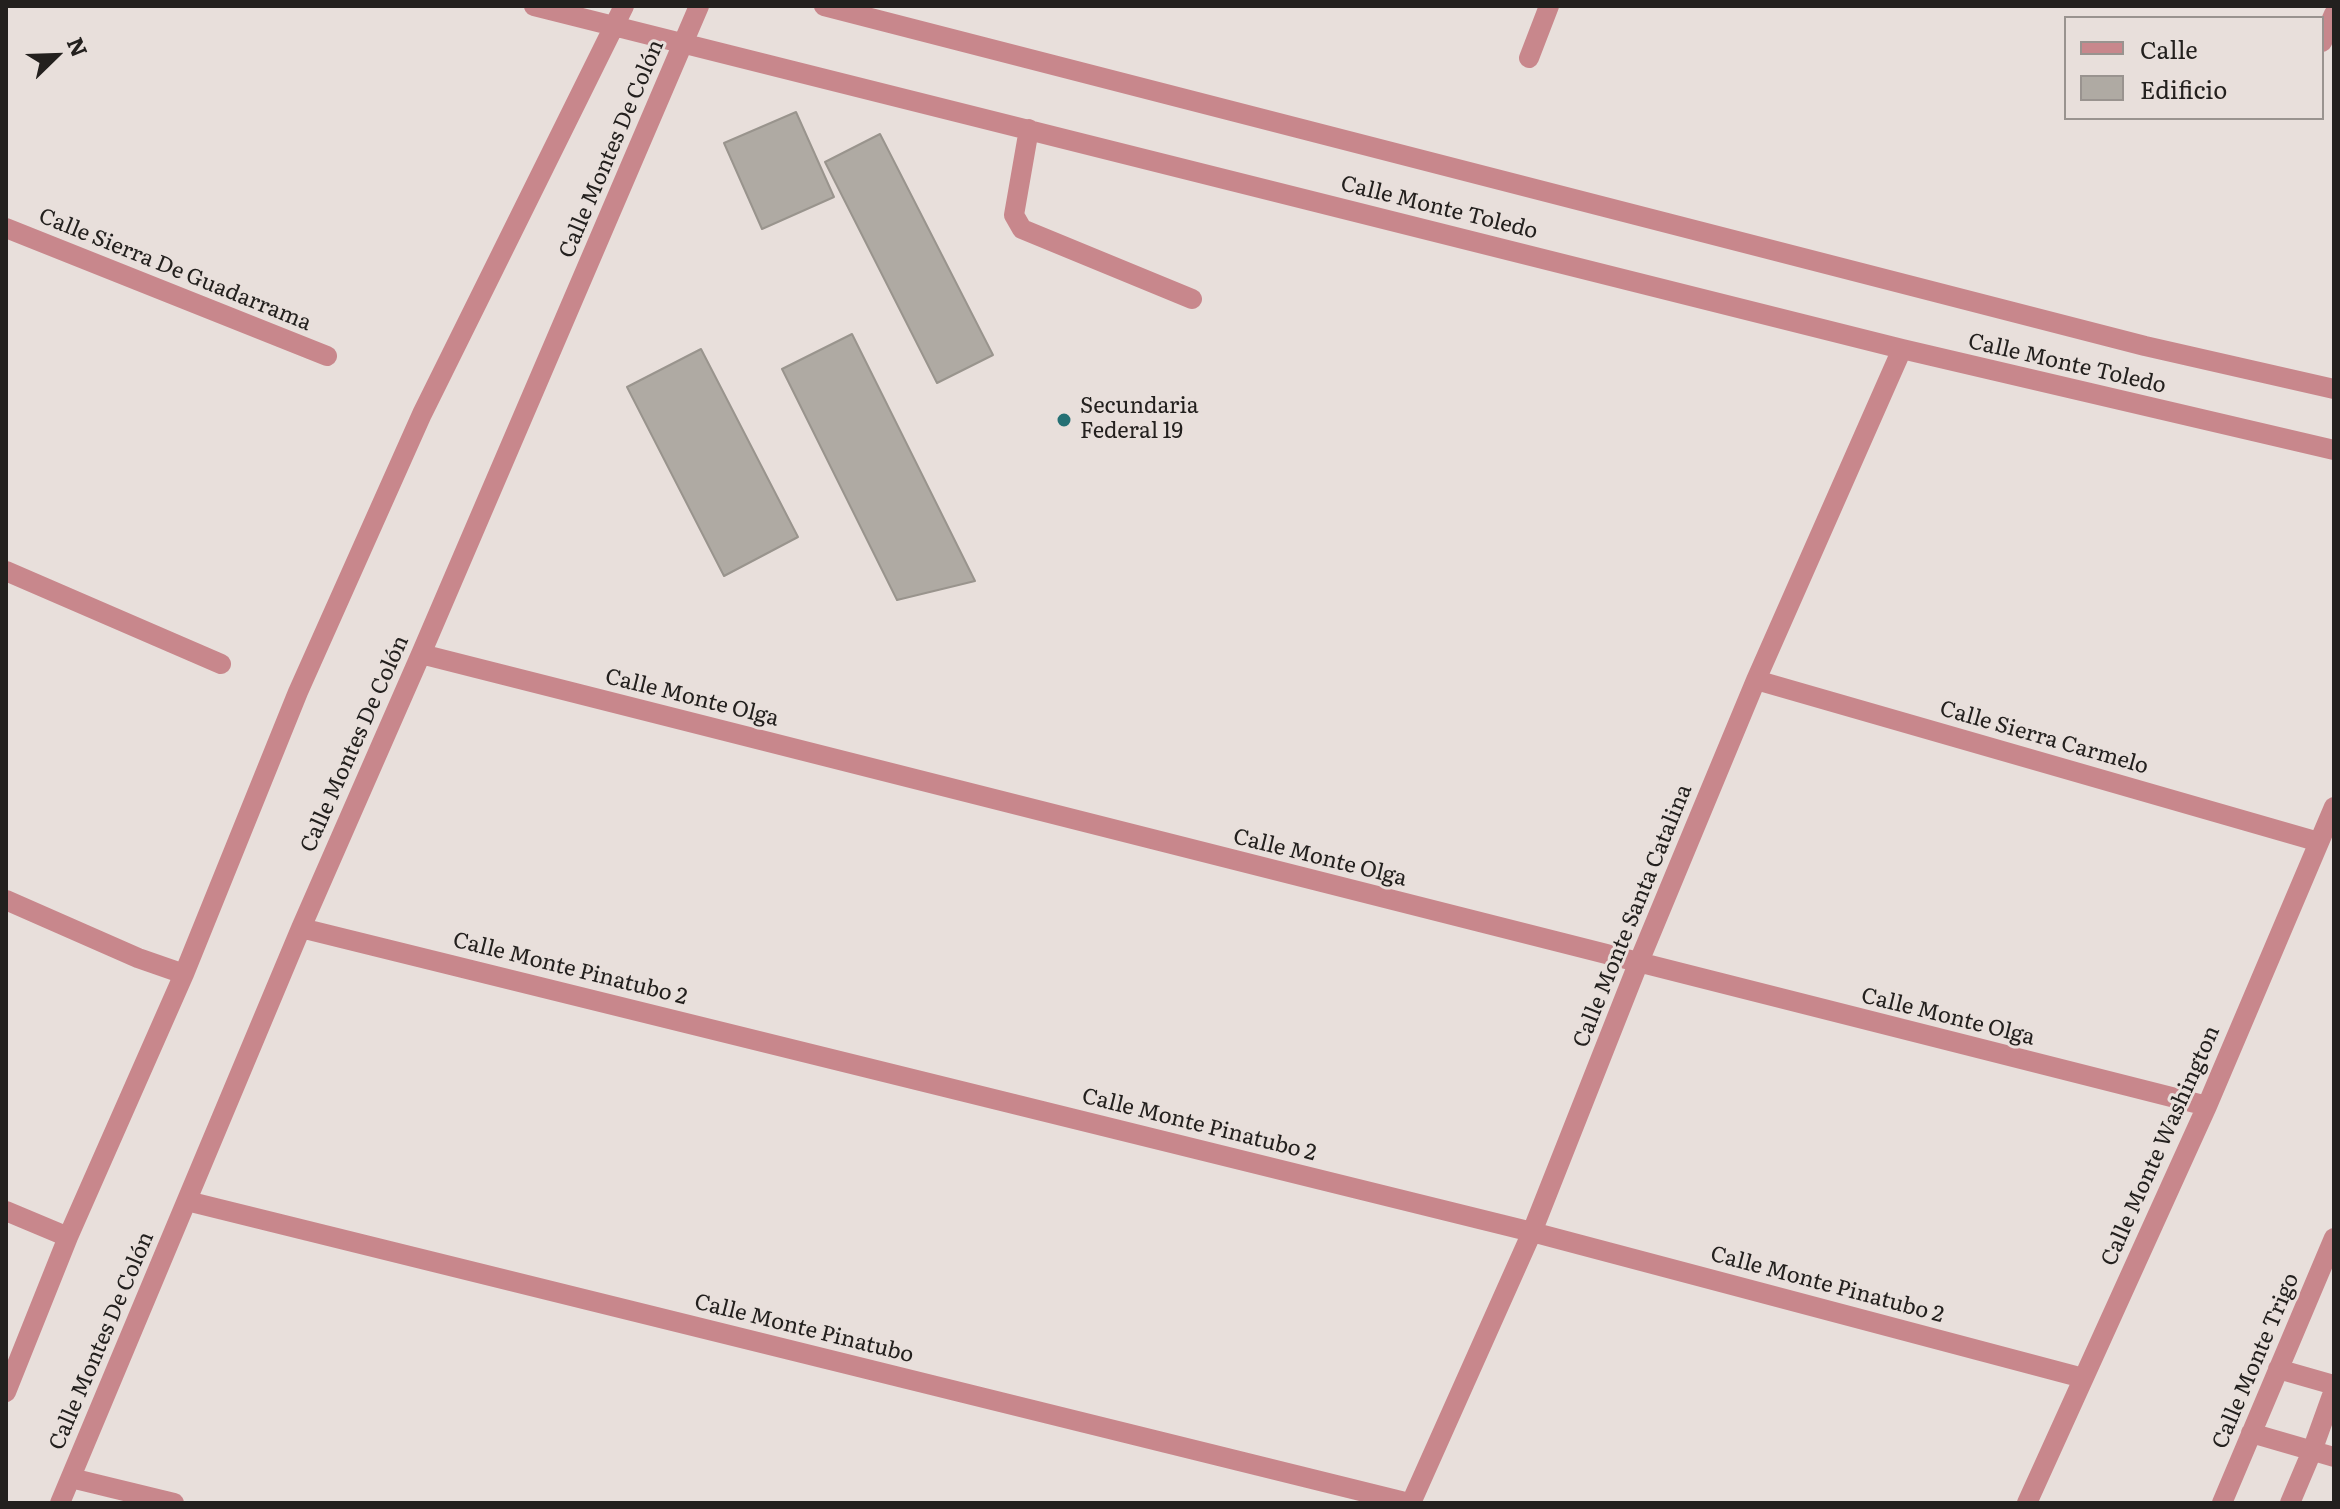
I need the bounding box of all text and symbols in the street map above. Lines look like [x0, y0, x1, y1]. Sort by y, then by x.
north arrow [16, 16, 96, 96]
legend [2064, 16, 2324, 120]
text: N [60, 31, 97, 61]
text: Calle [2140, 31, 2198, 66]
street label: Calle Montes De Colón [554, 36, 670, 262]
text: Edificio [2140, 71, 2227, 106]
street label: Calle Monte Toledo [1338, 171, 1540, 245]
street label: Calle Sierra De Guadarrama [35, 203, 315, 337]
street label: Calle Monte Toledo [1966, 328, 2168, 400]
place label: Secundaria Federal 19 [1080, 394, 1199, 446]
marker: Secundaria Federal 19 [1055, 411, 1073, 429]
street label: Calle Montes De Colón [295, 631, 415, 857]
street label: Calle Monte Olga [602, 664, 782, 732]
street label: Calle Sierra Carmelo [1937, 696, 2151, 780]
street label: Calle Monte Santa Catalina [1568, 781, 1698, 1051]
street label: Calle Monte Olga [1230, 824, 1410, 892]
street label: Calle Monte Pinatubo 2 [450, 927, 690, 1011]
street label: Calle Monte Olga [1858, 983, 2038, 1051]
street label: Calle Monte Washington [2096, 1022, 2226, 1270]
street label: Calle Monte Pinatubo 2 [1079, 1083, 1319, 1167]
street label: Calle Montes De Colón [44, 1228, 160, 1454]
street label: Calle Monte Pinatubo 2 [1707, 1241, 1947, 1329]
street label: Calle Monte Trigo [2207, 1269, 2305, 1453]
street label: Calle Monte Pinatubo [692, 1289, 916, 1369]

